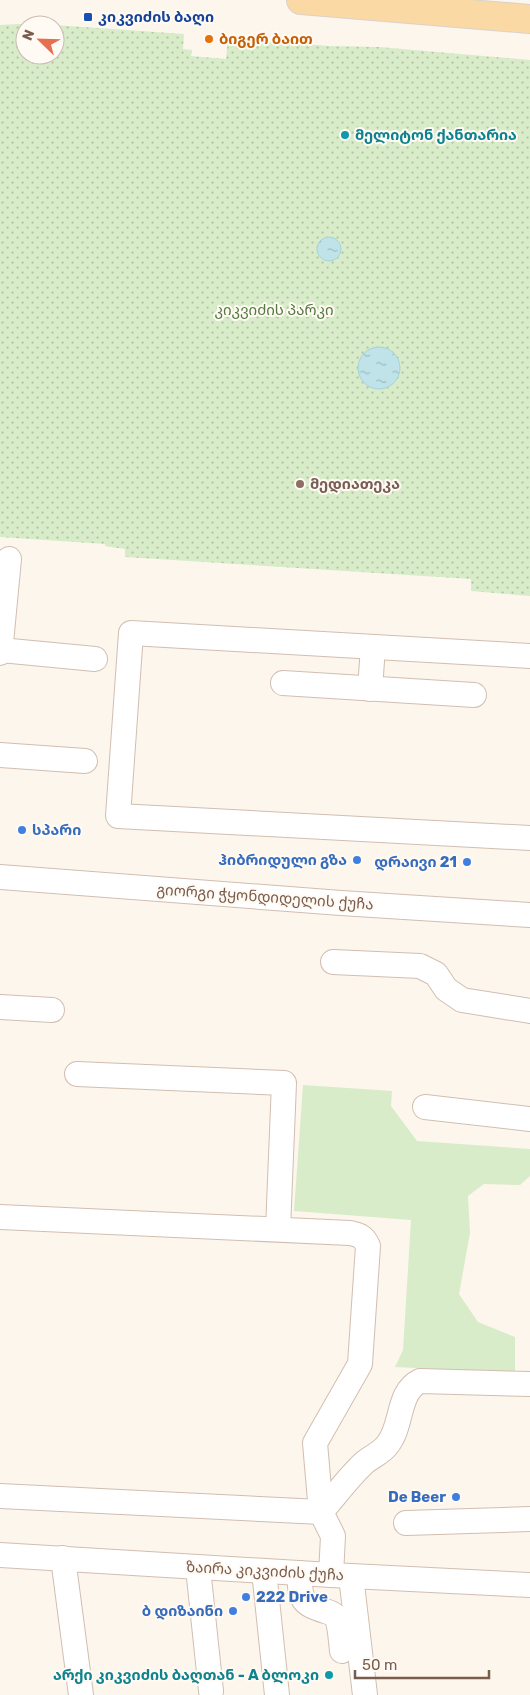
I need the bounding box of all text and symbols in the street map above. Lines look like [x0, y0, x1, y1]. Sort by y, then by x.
place label: კიკვიძის ბაღი [98, 8, 214, 26]
marker: კიკვიძის ბაღი [82, 11, 94, 23]
north arrow [15, 15, 65, 65]
text: N [19, 27, 38, 43]
place label: ბიგერ ბაით [219, 30, 313, 48]
marker: ბიგერ ბაით [203, 33, 215, 45]
place label: მელიტონ ქანთარია [355, 126, 517, 144]
marker: მელიტონ ქანთარია [339, 129, 351, 141]
park label: კიკვიძის პარკი [214, 301, 334, 319]
place label: მედიათეკა [310, 475, 400, 493]
marker: მედიათეკა [294, 478, 306, 490]
place label: სპარი [32, 821, 81, 839]
marker: სპარი [16, 824, 28, 836]
place label: ჰიბრიდული გზა [218, 851, 347, 869]
place label: დრაივი 21 [374, 853, 457, 871]
marker: ჰიბრიდული გზა [351, 854, 363, 866]
marker: დრაივი 21 [461, 856, 473, 868]
street label: გიორგი ჭყონდიდელის ქუჩა [156, 880, 374, 914]
place label: De Beer [388, 1488, 446, 1506]
marker: De Beer [450, 1491, 462, 1503]
street label: ზაირა კიკვიძის ქუჩა [185, 1558, 345, 1584]
place label: 222 Drive [256, 1588, 328, 1606]
marker: 222 Drive [240, 1591, 252, 1603]
place label: ბ დიზაინი [142, 1602, 223, 1620]
marker: ბ დიზაინი [227, 1605, 239, 1617]
scale bar [355, 1648, 489, 1680]
text: 50 m [362, 1656, 397, 1674]
place label: არქი კიკვიძის ბაღთან - A ბლოკი [53, 1666, 319, 1684]
marker: არქი კიკვიძის ბაღთან - A ბლოკი [323, 1669, 335, 1681]

